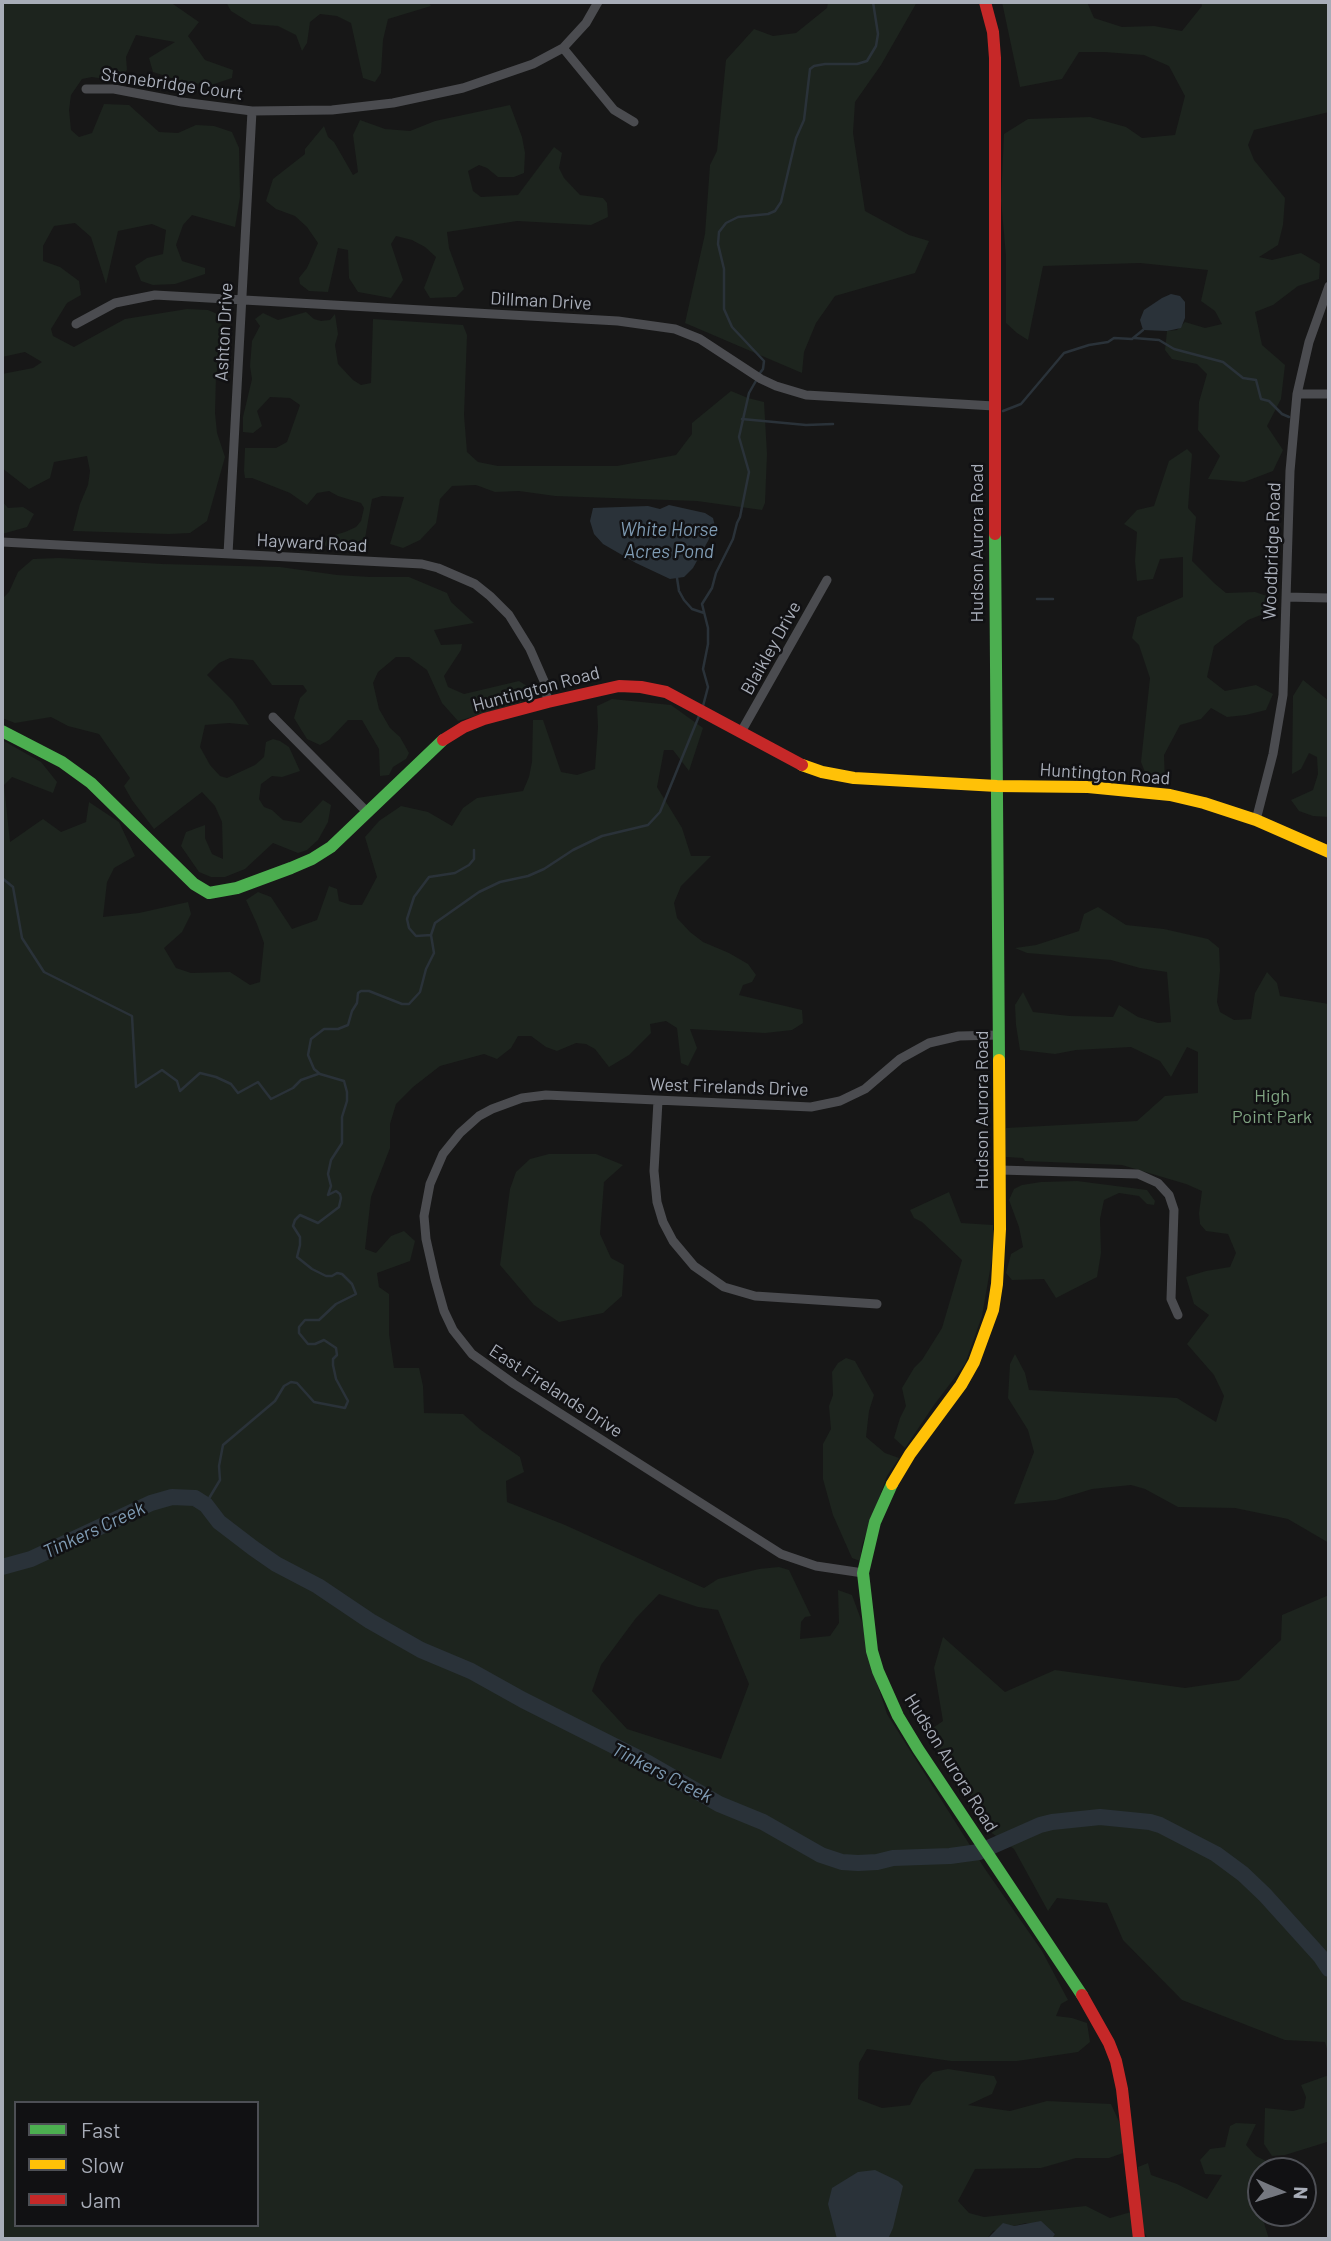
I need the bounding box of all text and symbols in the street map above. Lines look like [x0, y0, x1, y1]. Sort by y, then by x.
street label: Stonebridge Court [100, 63, 244, 105]
street label: Ashton Drive [211, 282, 237, 382]
street label: Dillman Drive [490, 288, 592, 314]
street label: Hudson Aurora Road [966, 464, 988, 622]
street label: Woodbridge Road [1259, 482, 1285, 620]
water label: White Horse Acres Pond [620, 519, 718, 563]
street label: Hayward Road [256, 529, 368, 557]
street label: Blaikley Drive [736, 597, 806, 699]
street label: Huntington Road [470, 662, 602, 716]
street label: Huntington Road [1039, 759, 1171, 789]
street label: Hudson Aurora Road [971, 1031, 993, 1189]
street label: West Firelands Drive [649, 1073, 809, 1101]
park label: High Point Park [1232, 1085, 1312, 1128]
street label: East Firelands Drive [485, 1340, 627, 1442]
water label: Tinkers Creek [40, 1497, 148, 1563]
street label: Hudson Aurora Road [900, 1690, 1002, 1836]
water label: Tinkers Creek [608, 1738, 716, 1808]
legend [14, 2101, 259, 2227]
text: Fast [81, 2117, 121, 2142]
text: Slow [81, 2152, 124, 2177]
north arrow [1247, 2157, 1317, 2227]
text: N [1290, 2186, 1313, 2200]
text: Jam [81, 2187, 121, 2212]

